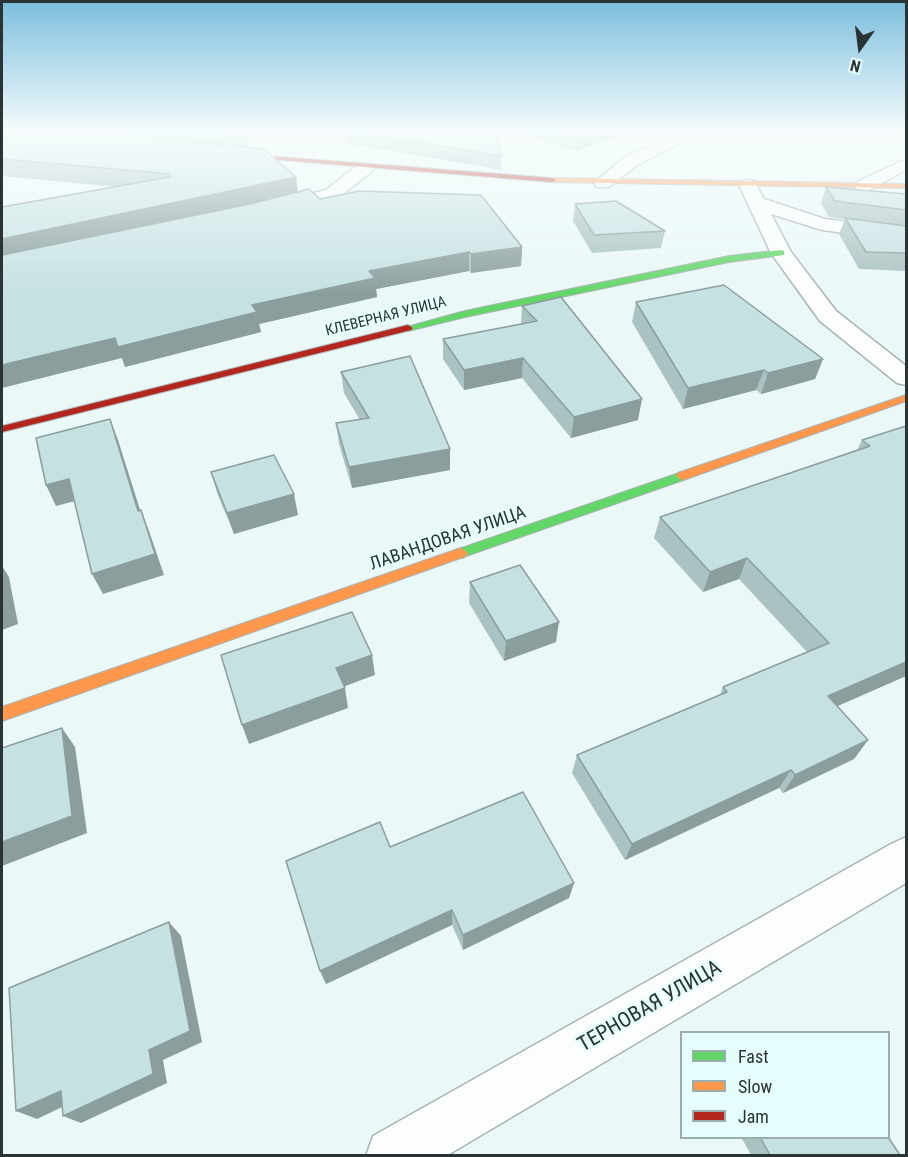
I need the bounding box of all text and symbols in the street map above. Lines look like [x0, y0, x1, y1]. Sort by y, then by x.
north arrow [830, 18, 890, 78]
text: N [848, 56, 863, 76]
street label: КЛЕВЕРНАЯ УЛИЦА [324, 293, 448, 341]
street label: ЛАВАНДОВАЯ УЛИЦА [367, 502, 529, 576]
street label: ТЕРНОВАЯ УЛИЦА [574, 956, 726, 1058]
legend [680, 1031, 890, 1139]
text: Fast [738, 1046, 769, 1067]
text: Slow [738, 1076, 772, 1097]
text: Jam [738, 1106, 769, 1127]

